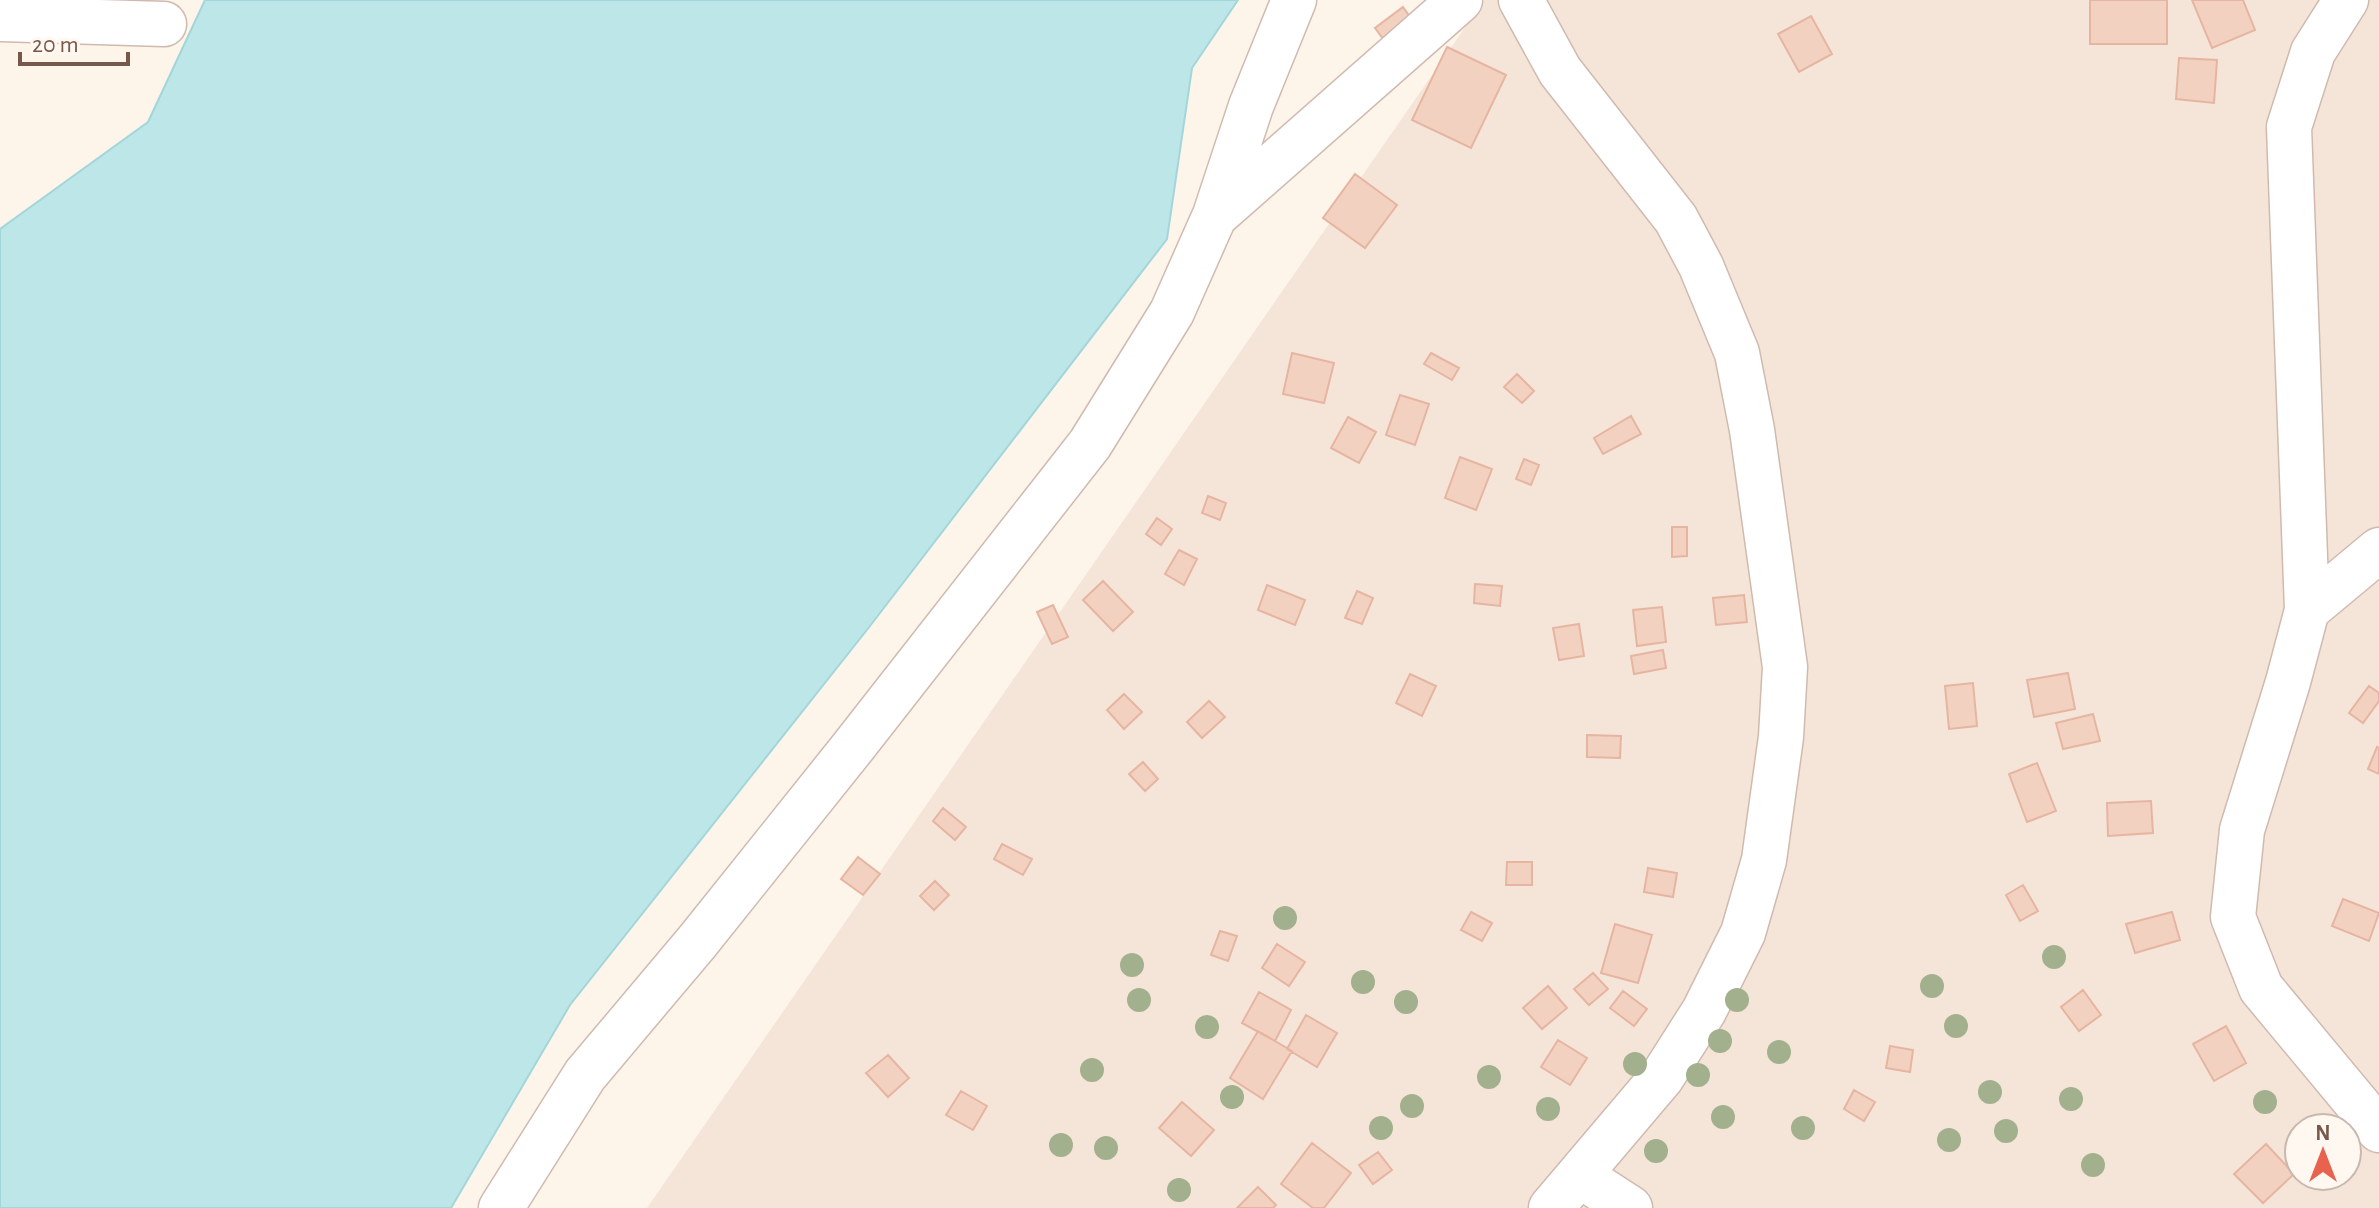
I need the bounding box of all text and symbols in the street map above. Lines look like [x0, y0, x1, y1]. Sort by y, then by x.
scale bar [20, 16, 128, 66]
text: 20 m [32, 33, 79, 57]
north arrow [2283, 1112, 2363, 1192]
text: N [2315, 1122, 2331, 1144]

